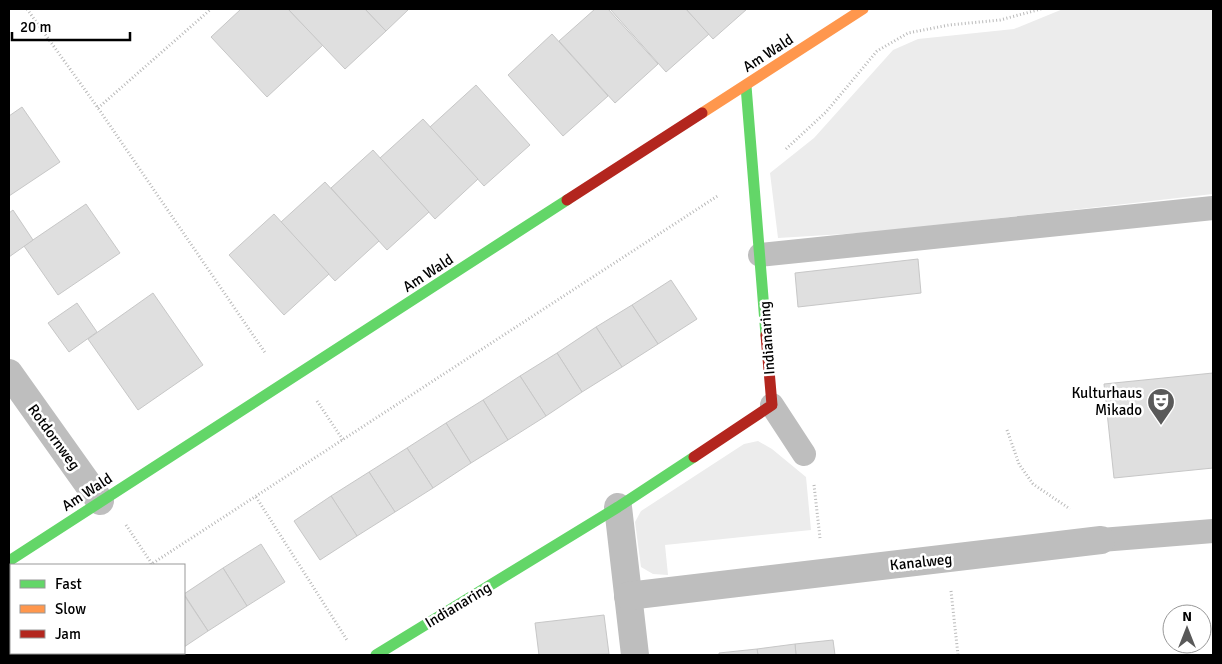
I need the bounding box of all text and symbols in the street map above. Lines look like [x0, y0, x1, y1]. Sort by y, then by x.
scale bar [12, 10, 130, 42]
text: 20 m [20, 18, 51, 36]
street label: Am Wald [739, 30, 797, 76]
street label: Am Wald [399, 250, 457, 296]
street label: Indianaring [755, 300, 779, 375]
place label: Kulturhaus Mikado [1071, 384, 1142, 419]
theatre icon: Kulturhaus Mikado [1146, 387, 1176, 426]
street label: Rotdornweg [24, 401, 84, 473]
street label: Am Wald [58, 469, 116, 515]
street label: Kanalweg [889, 550, 953, 574]
legend [10, 564, 185, 654]
text: Fast [55, 575, 82, 593]
street label: Indianaring [422, 578, 494, 632]
text: Slow [55, 600, 86, 618]
north arrow [1162, 604, 1212, 654]
text: N [1182, 608, 1192, 625]
text: Jam [55, 625, 81, 643]

